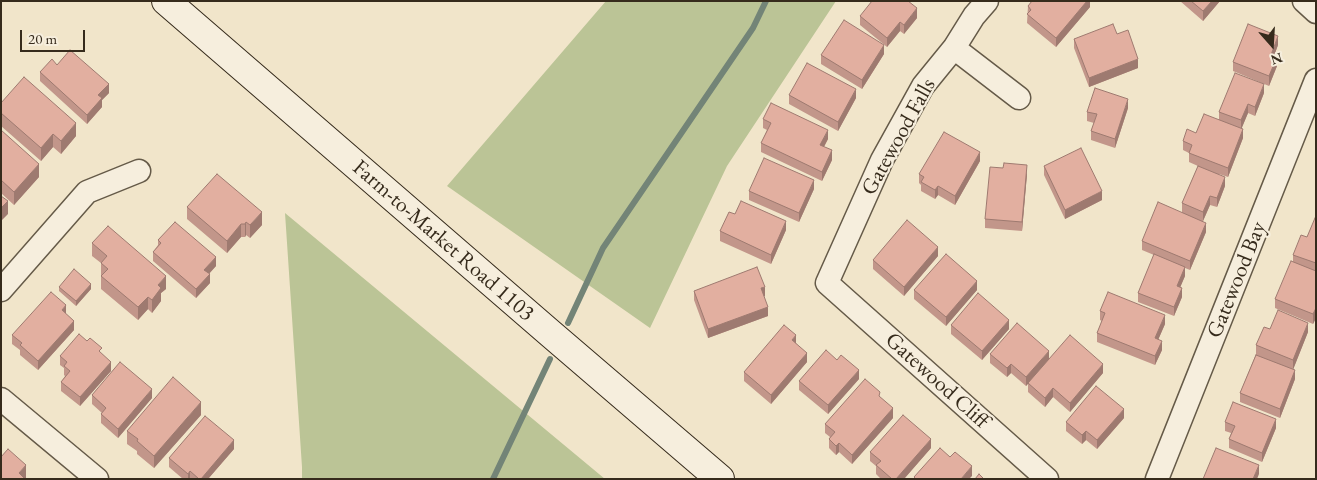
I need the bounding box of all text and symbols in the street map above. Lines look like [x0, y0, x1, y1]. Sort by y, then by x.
scale bar [22, 20, 88, 52]
north arrow [1247, 20, 1297, 70]
text: 20 m [28, 29, 57, 48]
text: N [1269, 49, 1285, 70]
street label: Gatewood Falls [856, 74, 942, 200]
street label: Farm-to-Market Road 1103 [347, 155, 539, 327]
street label: Gatewood Bay [1202, 218, 1272, 342]
street label: Gatewood Cliff [879, 327, 995, 435]

